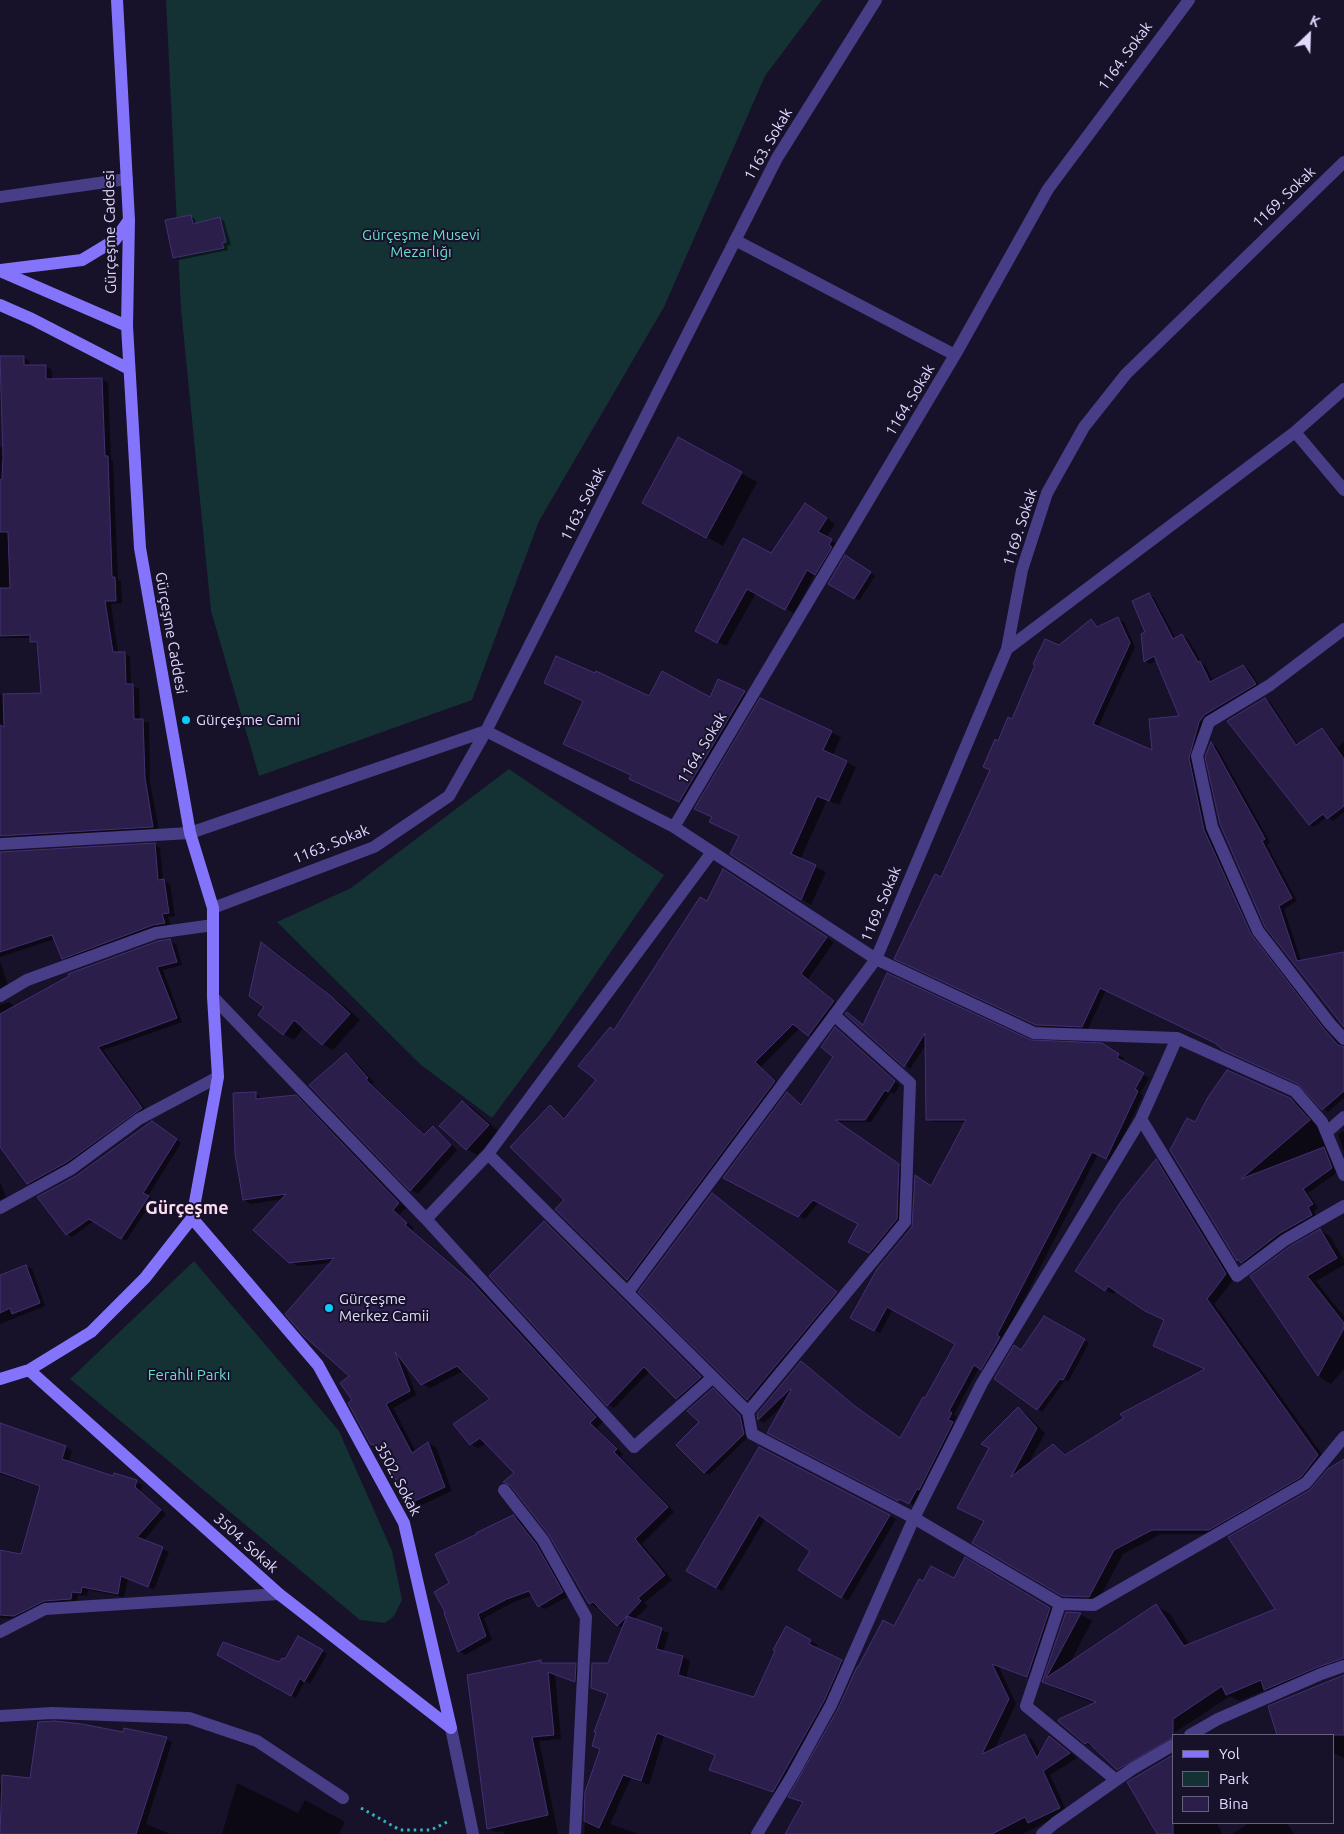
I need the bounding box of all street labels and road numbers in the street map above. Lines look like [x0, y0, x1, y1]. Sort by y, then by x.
street label: 1164. Sokak [1094, 18, 1156, 94]
street label: 1163. Sokak [740, 105, 796, 183]
street label: 1169. Sokak [1249, 163, 1319, 231]
street label: Gürçeşme Caddesi [100, 170, 120, 294]
street label: 1164. Sokak [882, 361, 938, 439]
street label: 1163. Sokak [557, 464, 609, 544]
street label: 1169. Sokak [999, 486, 1041, 568]
street label: Gürçeşme Caddesi [151, 571, 191, 695]
street label: 1164. Sokak [674, 709, 730, 787]
street label: 1163. Sokak [290, 821, 372, 867]
street label: 1169. Sokak [857, 863, 905, 945]
street label: 3502. Sokak [371, 1439, 425, 1519]
street label: 3504. Sokak [210, 1509, 282, 1577]

